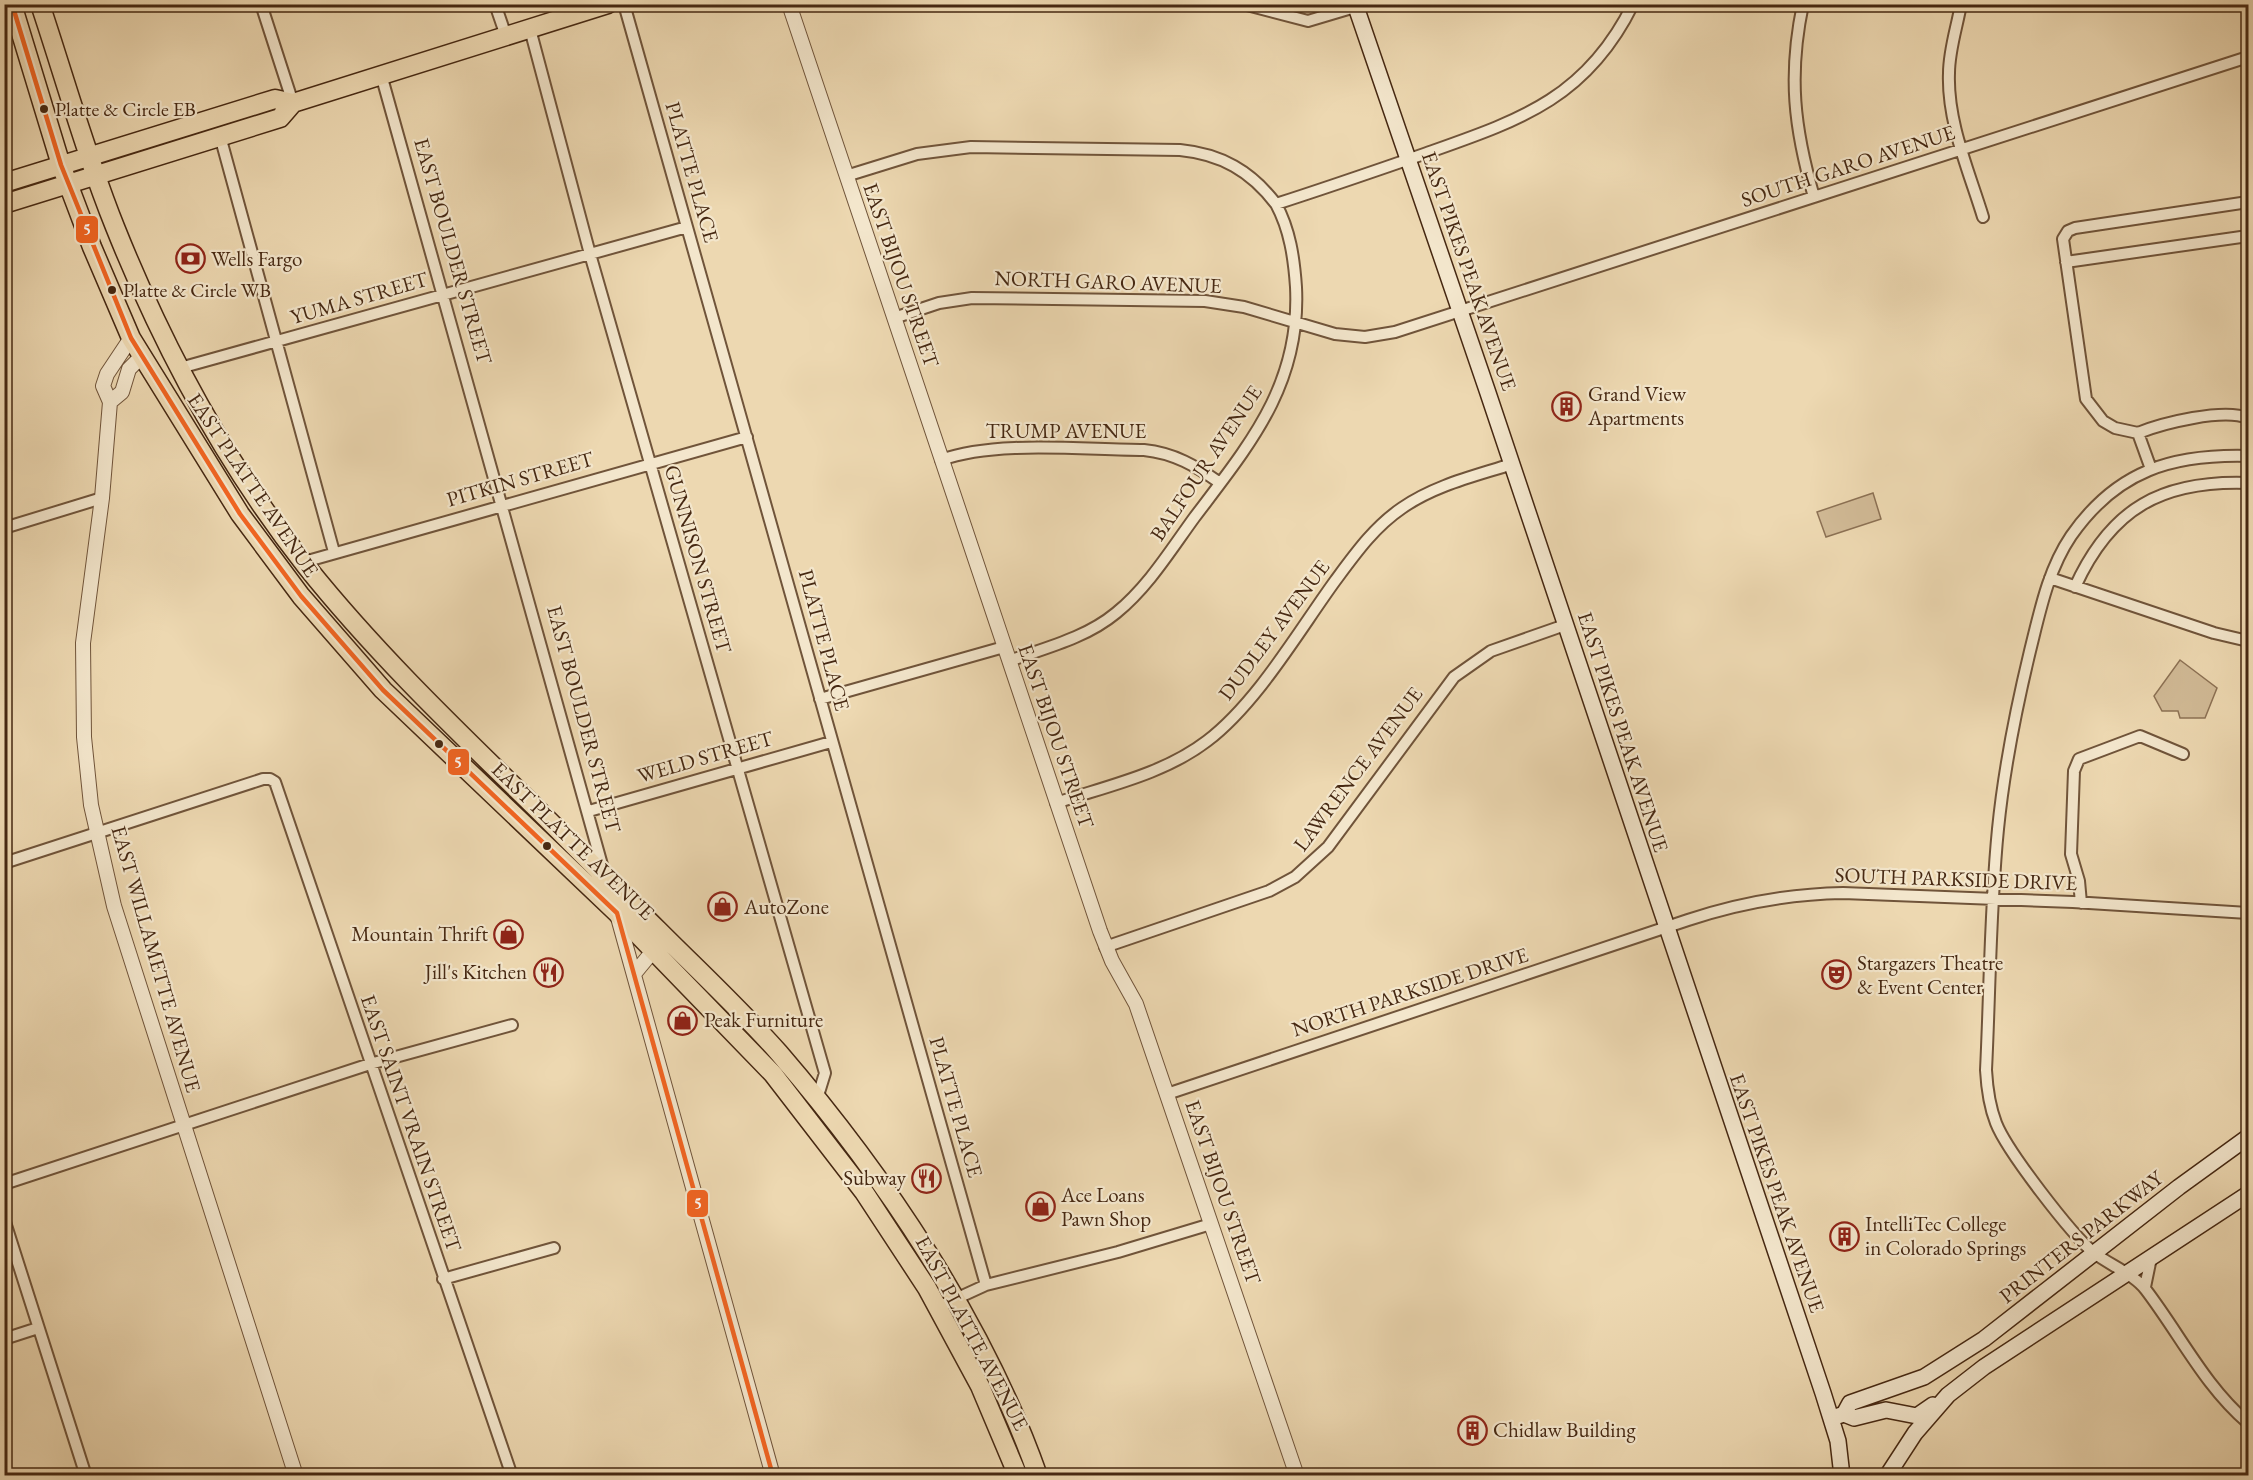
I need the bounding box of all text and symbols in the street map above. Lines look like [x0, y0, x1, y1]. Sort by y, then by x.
place label: Platte & Circle EB [55, 96, 196, 122]
street label: PLATTE PLACE [660, 98, 725, 245]
marker: Platte & Circle EB [38, 103, 50, 115]
street label: SOUTH GARO AVENUE [1738, 118, 1958, 213]
street label: EAST BOULDER STREET [408, 135, 499, 368]
street label: EAST PIKES PEAK AVENUE [1416, 148, 1523, 394]
street label: EAST BIJOU STREET [857, 179, 946, 371]
line badge: 5 [75, 215, 99, 244]
text: 5 [83, 219, 91, 240]
bank icon: Wells Fargo [174, 243, 206, 275]
place label: Wells Fargo [211, 245, 302, 272]
street label: NORTH GARO AVENUE [994, 264, 1222, 299]
street label: YUMA STREET [287, 265, 432, 330]
place label: Platte & Circle WB [123, 277, 271, 303]
marker: Platte & Circle WB [106, 284, 118, 296]
street label: BALFOUR AVENUE [1143, 380, 1268, 546]
place label: Grand View Apartments [1587, 380, 1687, 431]
street label: EAST PLATTE AVENUE [182, 387, 325, 582]
building icon: Grand View Apartments [1551, 390, 1583, 422]
street label: TRUMP AVENUE [986, 417, 1147, 444]
street label: PITKIN STREET [443, 444, 597, 512]
street label: GUNNISON STREET [659, 462, 739, 657]
street label: DUDLEY AVENUE [1212, 554, 1335, 705]
street label: PLATTE PLACE [793, 566, 856, 714]
street label: EAST BOULDER STREET [541, 602, 628, 836]
street label: EAST PIKES PEAK AVENUE [1572, 608, 1675, 856]
street label: EAST BIJOU STREET [1012, 640, 1101, 832]
street label: LAWRENCE AVENUE [1287, 681, 1428, 856]
street label: WELD STREET [634, 724, 777, 789]
unlabelled marker [433, 738, 445, 750]
line badge: 5 [447, 748, 470, 776]
text: 5 [454, 752, 462, 773]
street label: EAST PLATTE AVENUE [486, 756, 661, 926]
street label: EAST WILLAMETTE AVENUE [105, 822, 208, 1096]
unlabelled marker [541, 840, 553, 852]
street label: SOUTH PARKSIDE DRIVE [1834, 861, 2078, 896]
shop icon: AutoZone [707, 891, 739, 923]
place label: AutoZone [743, 893, 829, 920]
shop icon: Mountain Thrift [493, 918, 525, 950]
place label: Mountain Thrift [351, 920, 488, 947]
street label: NORTH PARKSIDE DRIVE [1288, 940, 1532, 1043]
place label: Stargazers Theatre & Event Center [1857, 949, 2003, 1000]
restaurant icon: Jill's Kitchen [532, 956, 564, 988]
place label: Jill's Kitchen [423, 958, 527, 985]
theatre icon: Stargazers Theatre & Event Center [1820, 959, 1852, 991]
street label: EAST SAINT VRAIN STREET [355, 991, 468, 1256]
shop icon: Peak Furniture [667, 1004, 699, 1036]
place label: Peak Furniture [704, 1006, 823, 1033]
street label: PLATTE PLACE [924, 1033, 989, 1180]
street label: EAST PIKES PEAK AVENUE [1724, 1070, 1831, 1316]
street label: EAST BIJOU STREET [1179, 1096, 1268, 1288]
restaurant icon: Subway [911, 1162, 943, 1194]
street label: PRINTERS PARKWAY [1993, 1163, 2169, 1309]
place label: Subway [843, 1164, 907, 1191]
place label: Ace Loans Pawn Shop [1060, 1181, 1151, 1232]
line badge: 5 [686, 1189, 709, 1218]
shop icon: Ace Loans Pawn Shop [1024, 1191, 1056, 1223]
text: 5 [694, 1193, 702, 1214]
place label: IntelliTec College in Colorado Springs [1865, 1210, 2027, 1261]
building icon: IntelliTec College in Colorado Springs [1828, 1220, 1860, 1252]
street label: EAST PLATTE AVENUE [910, 1231, 1035, 1435]
building icon: Chidlaw Building [1456, 1414, 1488, 1446]
place label: Chidlaw Building [1493, 1416, 1637, 1443]

